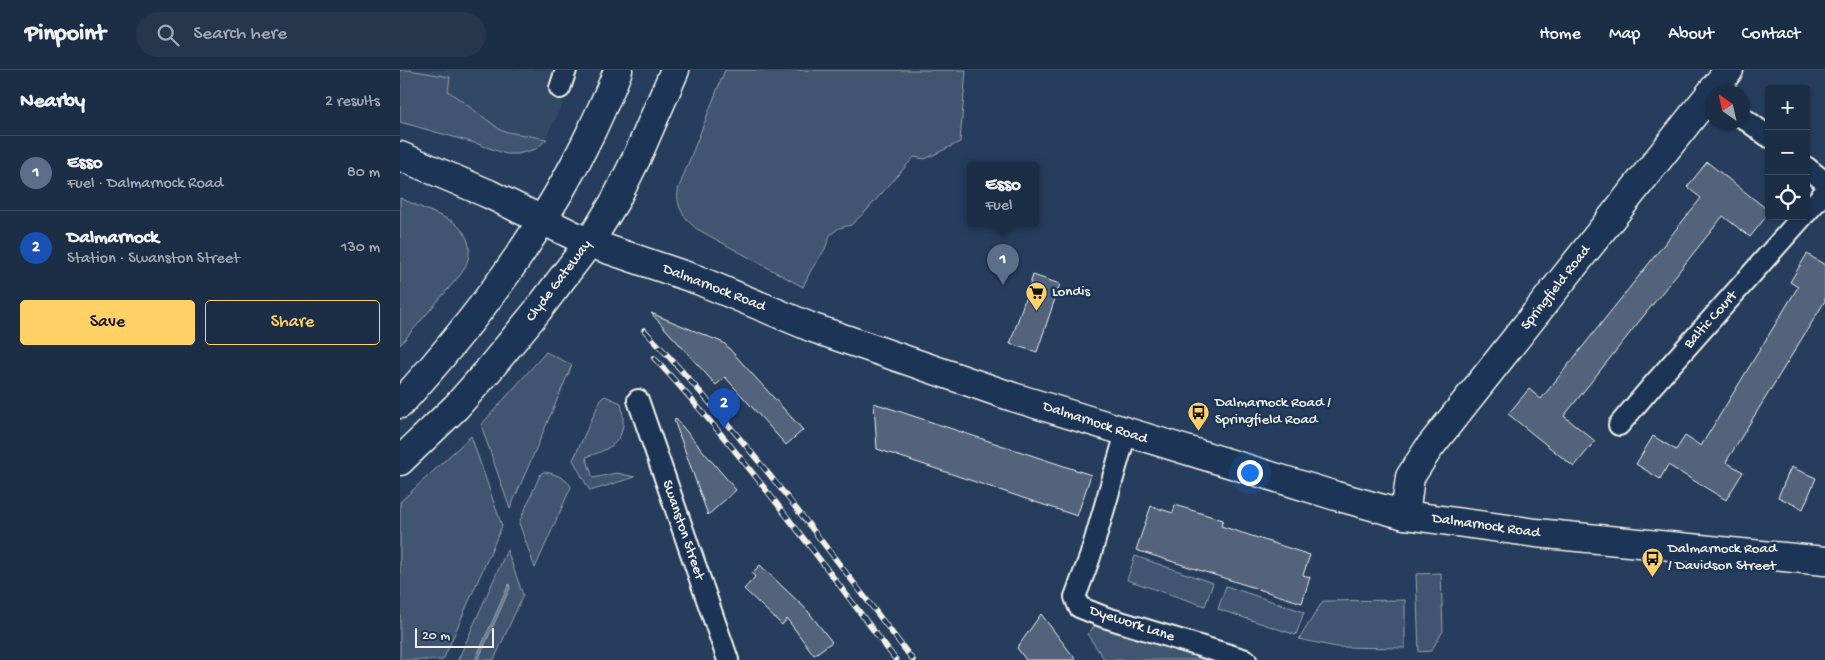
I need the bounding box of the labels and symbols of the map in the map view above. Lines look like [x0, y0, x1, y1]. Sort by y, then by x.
north arrow [1705, 85, 1750, 130]
street label: Clyde Gateway [522, 236, 596, 326]
street label: Springfield Road [1517, 241, 1595, 334]
pin: 1 [987, 244, 1019, 285]
street label: Dalmarnock Road [659, 260, 769, 316]
supermarket icon: Londis [1024, 280, 1048, 311]
place label: Londis [1052, 283, 1090, 301]
street label: Baltic Court [1680, 286, 1743, 353]
pin: 2 [708, 388, 740, 429]
place label: Dalmarnock Road / Springfield Road [1214, 394, 1331, 429]
street label: Dalmarnock Road [1040, 397, 1151, 449]
bus stop icon: Dalmarnock Road / Springfield Road [1187, 400, 1211, 431]
your location [1237, 460, 1263, 486]
street label: Swanston Street [658, 478, 709, 584]
street label: Dalmarnock Road [1430, 509, 1542, 543]
place label: Dalmarnock Road / Davidson Street [1667, 540, 1778, 575]
bus stop icon: Dalmarnock Road / Davidson Street [1640, 546, 1664, 577]
street label: Dyework Lane [1086, 601, 1177, 646]
scale bar [415, 625, 494, 648]

